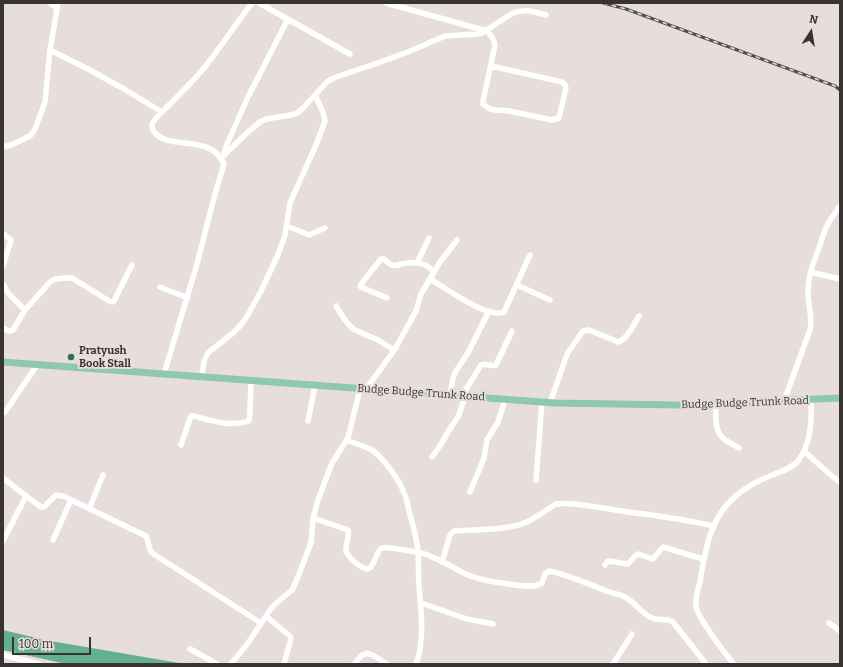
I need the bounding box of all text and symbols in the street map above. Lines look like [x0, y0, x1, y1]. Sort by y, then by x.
north arrow [791, 12, 831, 52]
text: N [808, 13, 819, 27]
place label: Pratyush Book Stall [79, 344, 131, 370]
marker: Pratyush Book Stall [66, 352, 76, 362]
street label: Budge Budge Trunk Road [357, 382, 485, 404]
street label: Budge Budge Trunk Road [681, 394, 809, 412]
scale bar [14, 629, 93, 655]
text: 100 m [19, 637, 53, 651]

